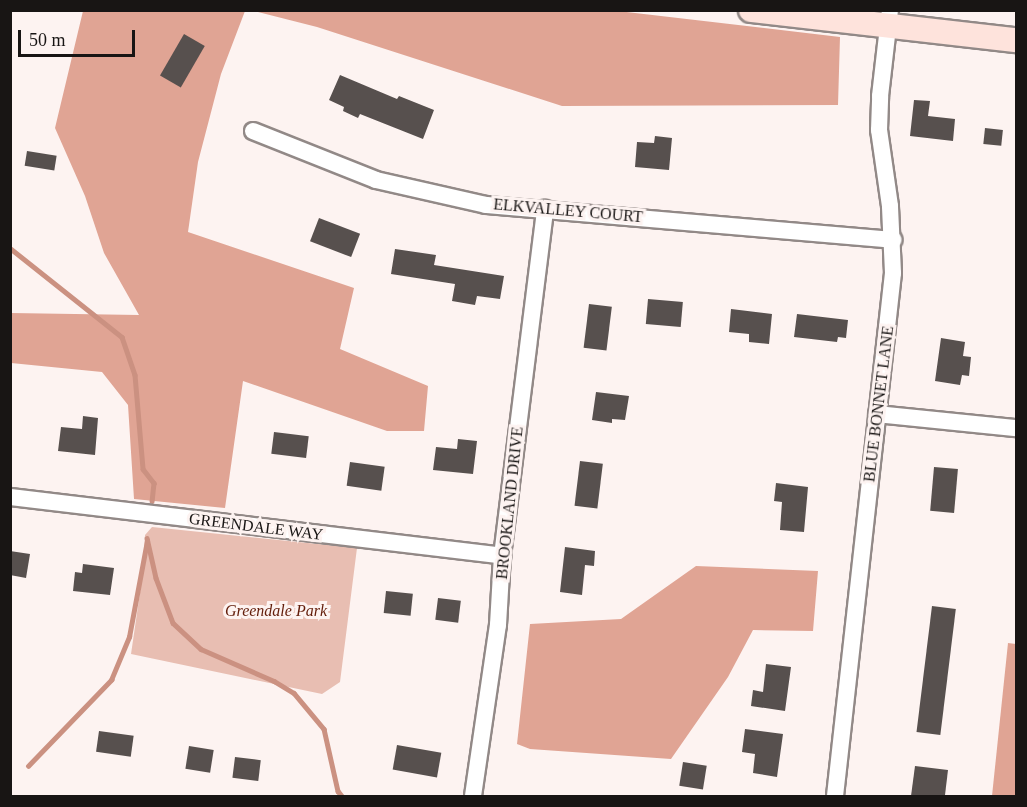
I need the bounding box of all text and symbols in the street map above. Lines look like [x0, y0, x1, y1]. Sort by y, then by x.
scale bar [21, 18, 138, 56]
text: 50 m [29, 30, 66, 50]
street label: ELKVALLEY COURT [492, 195, 644, 227]
street label: BLUE BONNET LANE [860, 325, 898, 483]
street label: BROOKLAND DRIVE [492, 426, 528, 580]
street label: GREENDALE WAY [188, 509, 324, 545]
park label: Greendale Park [225, 601, 327, 621]

